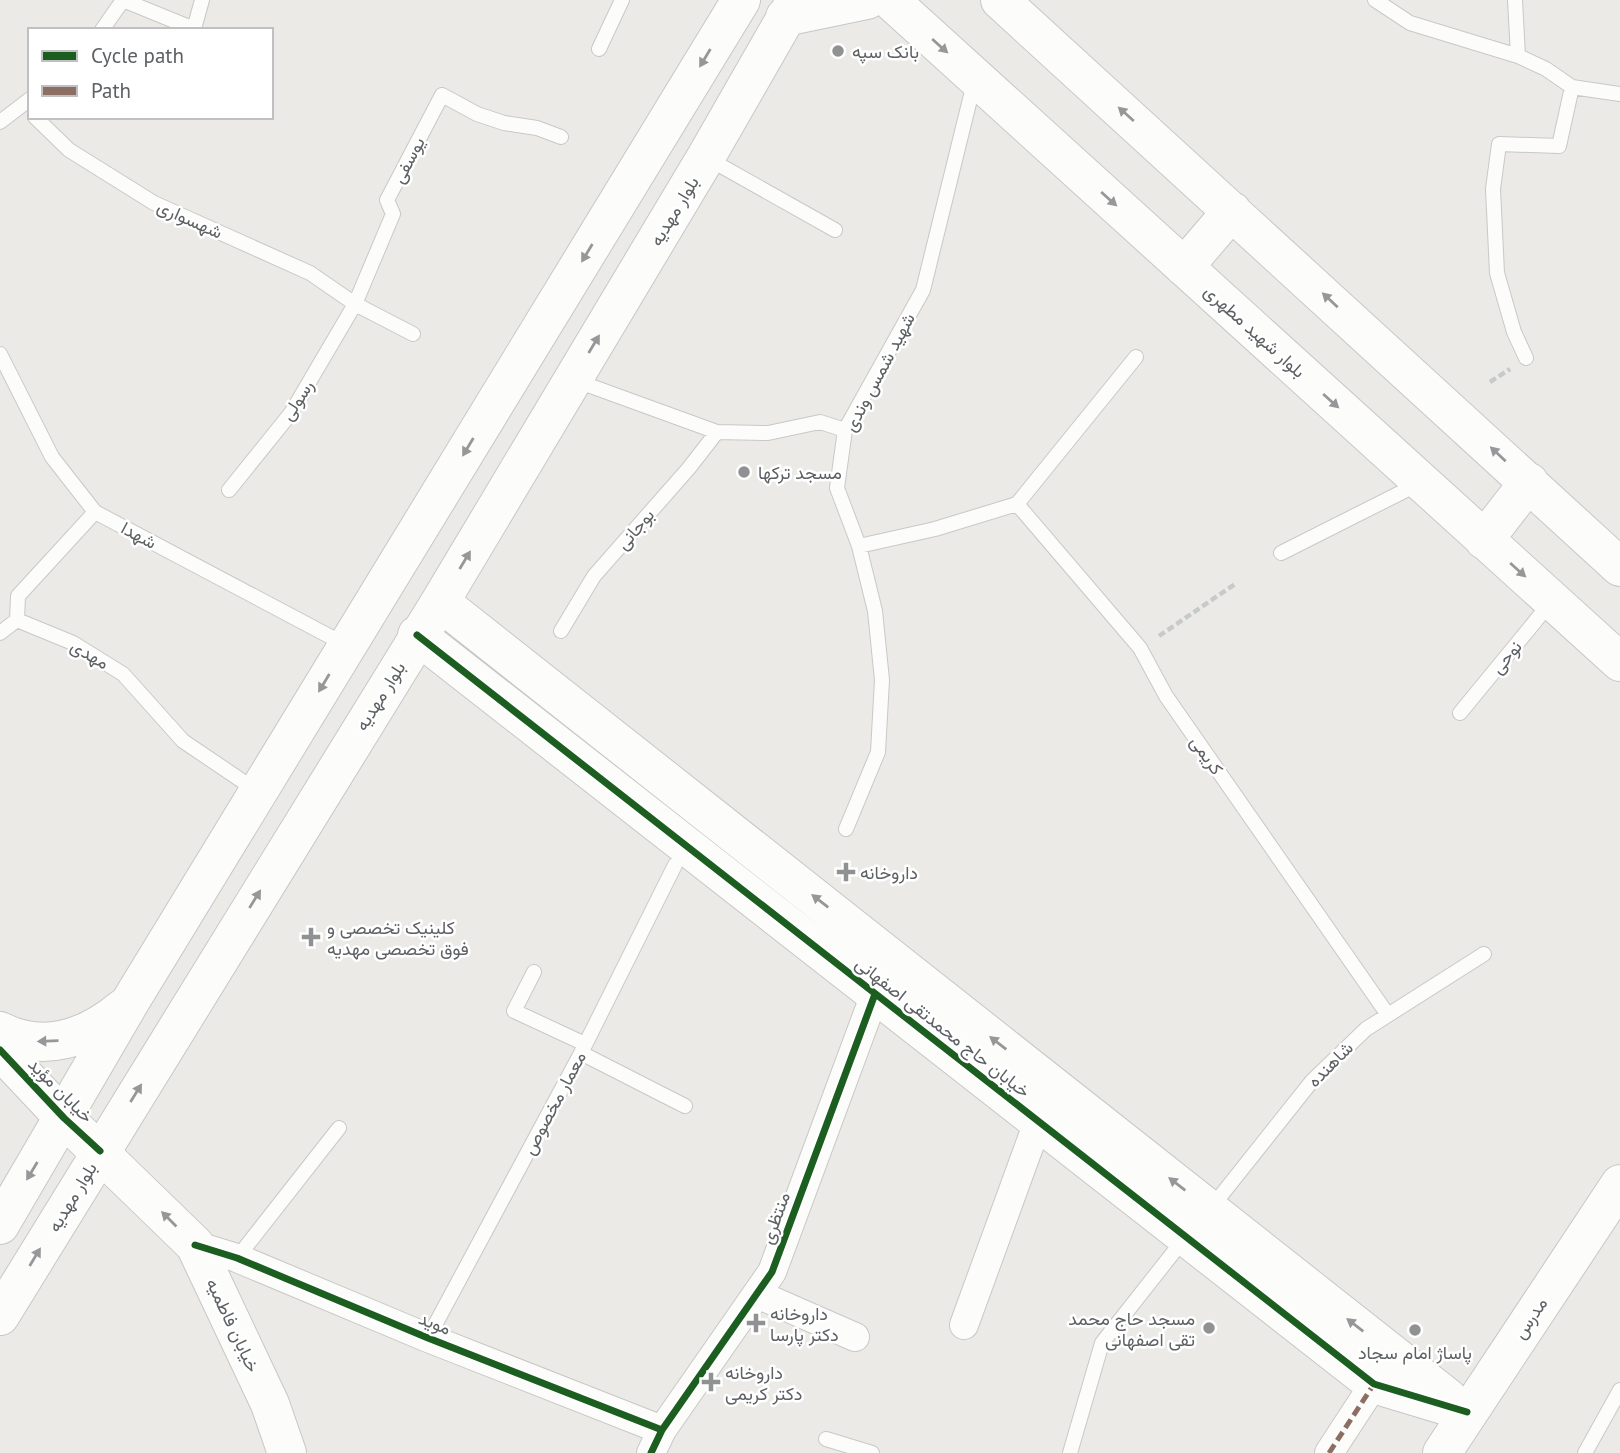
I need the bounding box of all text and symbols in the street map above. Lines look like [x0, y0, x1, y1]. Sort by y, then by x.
legend [28, 28, 273, 119]
one-way arrow [931, 38, 949, 54]
place label: بانک سپه [852, 40, 919, 64]
text: Cycle path [91, 42, 184, 69]
marker: بانک سپه [830, 43, 846, 59]
one-way arrow [699, 49, 711, 68]
text: Path [91, 77, 131, 104]
one-way arrow [1117, 106, 1135, 122]
street label: یوسفی [386, 133, 430, 187]
street label: بلوار مهدیه [644, 172, 704, 250]
one-way arrow [1100, 191, 1117, 206]
street label: شهسواری [154, 194, 226, 244]
one-way arrow [580, 243, 593, 262]
street label: بلوار شهید مطهری [1200, 279, 1310, 383]
one-way arrow [1322, 293, 1339, 309]
street label: شهید شمس وندی [838, 309, 920, 435]
one-way arrow [588, 334, 601, 353]
street label: رسولی [275, 375, 319, 425]
one-way arrow [1323, 393, 1340, 408]
one-way arrow [462, 437, 475, 456]
one-way arrow [1489, 446, 1507, 462]
place label: مسجد ترکها [758, 461, 842, 484]
marker: مسجد ترکها [736, 464, 752, 480]
street label: بوجانی [611, 504, 659, 554]
street label: شهدا [117, 516, 161, 554]
one-way arrow [458, 550, 471, 569]
one-way arrow [1509, 562, 1526, 578]
street label: مهدی [67, 634, 113, 674]
street label: نوحی [1485, 635, 1527, 679]
street label: بلوار مهدیه [350, 657, 410, 735]
one-way arrow [318, 673, 331, 692]
street label: کریمی [1185, 731, 1229, 779]
place label: داروخانه [860, 861, 918, 884]
marker: داروخانه [838, 864, 854, 880]
one-way arrow [248, 889, 261, 909]
one-way arrow [811, 895, 829, 909]
place label: کلینیک تخصصی و فوق تخصصی مهدیه [327, 916, 469, 960]
marker: کلینیک تخصصی و فوق تخصصی مهدیه [301, 927, 321, 947]
street label: خیابان حاج محمدتقی اصفهانی [850, 952, 1035, 1103]
one-way arrow [37, 1035, 59, 1046]
one-way arrow [990, 1035, 1008, 1050]
street label: شاهنده [1302, 1036, 1358, 1092]
street label: معمار مخصوص [517, 1047, 591, 1159]
street label: خیابان مؤید [23, 1052, 99, 1128]
one-way arrow [129, 1083, 142, 1102]
street label: بلوار مهدیه [42, 1158, 102, 1236]
one-way arrow [26, 1162, 38, 1181]
one-way arrow [1168, 1176, 1186, 1191]
street label: منتظری [755, 1189, 795, 1247]
one-way arrow [161, 1212, 178, 1228]
one-way arrow [29, 1248, 42, 1267]
street label: خیابان فاطمیه [201, 1274, 265, 1376]
street label: مدرس [1508, 1293, 1552, 1343]
place label: داروخانه دکتر پارسا [770, 1302, 839, 1347]
street label: موید [415, 1306, 455, 1340]
place label: مسجد حاج محمد تقی اصفهانی [1068, 1307, 1195, 1351]
marker: داروخانه دکتر پارسا [748, 1315, 764, 1331]
one-way arrow [1347, 1317, 1365, 1332]
marker: مسجد حاج محمد تقی اصفهانی [1201, 1320, 1217, 1336]
marker: پاساژ امام سجاد [1407, 1322, 1423, 1338]
place label: پاساژ امام سجاد [1358, 1341, 1472, 1365]
place label: داروخانه دکتر کریمی [725, 1361, 802, 1405]
marker: داروخانه دکتر کریمی [703, 1374, 719, 1390]

